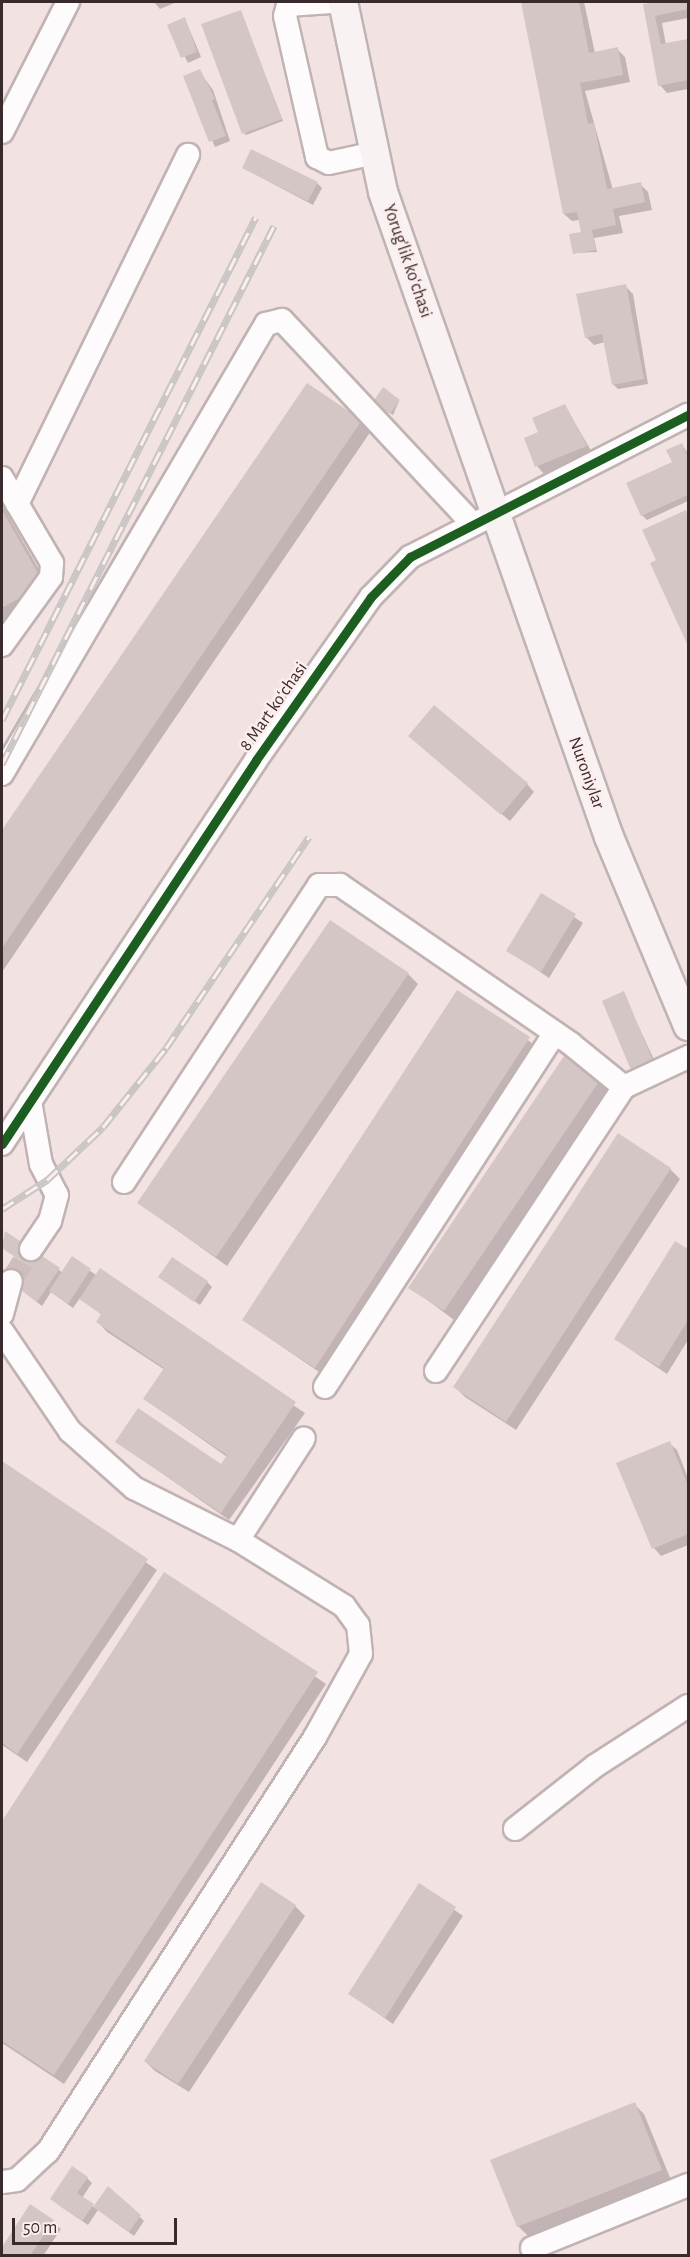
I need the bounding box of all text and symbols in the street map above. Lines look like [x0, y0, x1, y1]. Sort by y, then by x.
street label: Yorug'lik koʻchasi [377, 201, 437, 321]
street label: 8 Mart koʻchasi [235, 658, 313, 756]
street label: Nuroniylar [563, 734, 609, 812]
scale bar [15, 2206, 180, 2244]
text: 50 m [23, 2219, 57, 2237]

